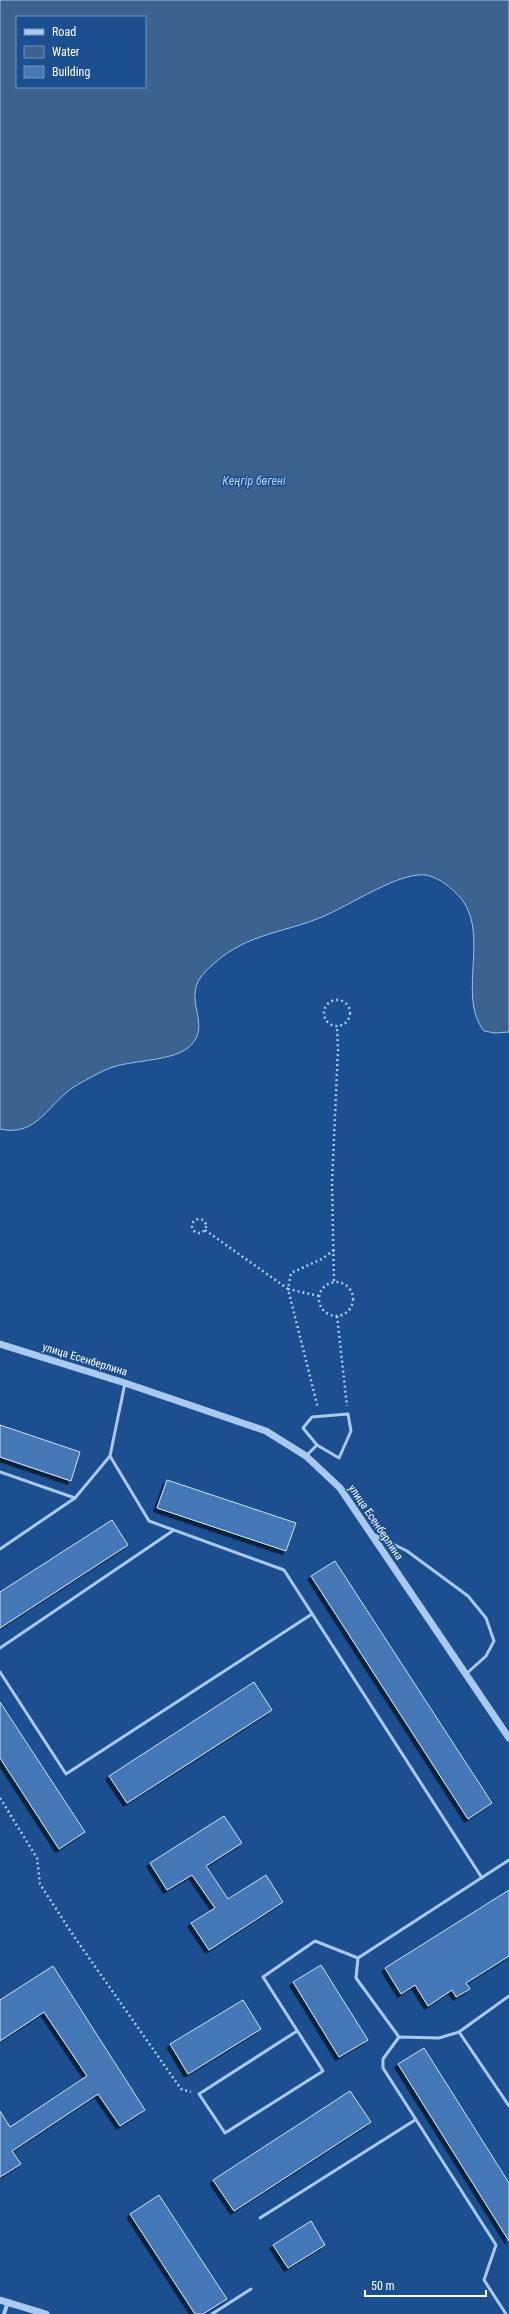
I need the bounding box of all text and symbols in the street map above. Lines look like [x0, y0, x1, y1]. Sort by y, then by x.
legend [16, 16, 146, 88]
text: Road [52, 25, 76, 39]
text: Water [52, 45, 80, 59]
text: Building [52, 65, 90, 79]
water label: Кеңгір бөгені [222, 474, 286, 488]
street label: улица Есенберлина [41, 1340, 129, 1379]
street label: улица Есенберлина [346, 1482, 406, 1563]
scale bar [365, 2272, 486, 2298]
text: 50 m [371, 2279, 395, 2293]

